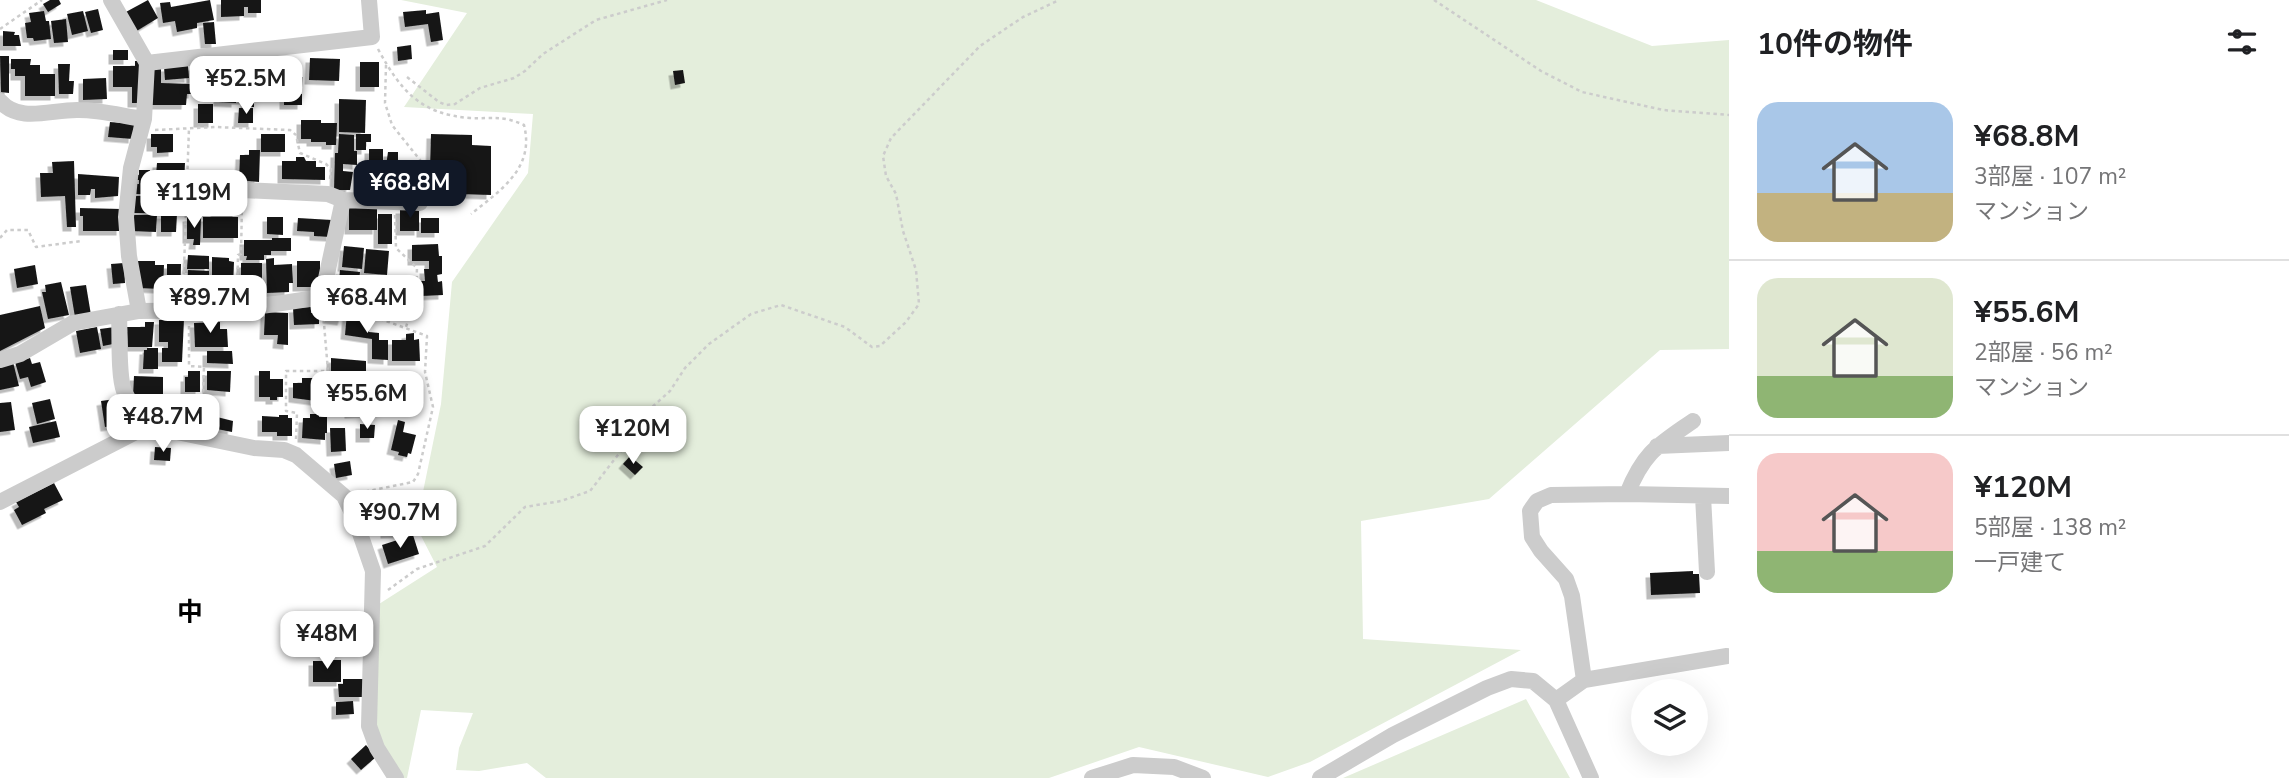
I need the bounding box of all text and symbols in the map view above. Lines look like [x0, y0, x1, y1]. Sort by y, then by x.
icon: filters [2223, 23, 2261, 61]
text: 10件の物件 [1757, 24, 1913, 65]
pin: ¥52.5M [189, 57, 303, 116]
text: ¥52.5M [206, 63, 286, 94]
text: ¥68.8M [1974, 116, 2079, 157]
icon: home [1813, 130, 1897, 214]
pin: ¥68.8M [353, 160, 467, 220]
text: 3部屋 · 107 m² [1974, 161, 2127, 192]
text: ¥68.8M [370, 167, 450, 198]
pin: ¥119M [145, 170, 243, 230]
text: ¥119M [156, 177, 232, 208]
text: マンション [1974, 196, 2089, 227]
pin: ¥89.7M [153, 276, 267, 335]
pin: ¥68.4M [310, 276, 424, 335]
text: ¥89.7M [170, 282, 250, 313]
text: ¥68.4M [327, 282, 407, 313]
text: ¥55.6M [1974, 292, 2079, 333]
icon: home [1813, 306, 1897, 390]
text: 2部屋 · 56 m² [1974, 337, 2113, 368]
pin: ¥55.6M [310, 372, 424, 431]
text: マンション [1974, 372, 2089, 403]
text: ¥55.6M [327, 378, 407, 409]
pin: ¥48.7M [106, 394, 220, 454]
text: ¥48.7M [123, 401, 203, 432]
pin: ¥120M [584, 406, 682, 466]
text: ¥120M [595, 413, 671, 444]
text: ¥120M [1974, 467, 2072, 508]
icon: home [1813, 481, 1897, 565]
pin: ¥90.7M [343, 490, 457, 550]
text: ¥90.7M [360, 497, 440, 528]
text: 5部屋 · 138 m² [1974, 512, 2127, 543]
text: 一戸建て [1974, 547, 2066, 578]
district label: 中 [177, 595, 203, 630]
pin: ¥48M [286, 612, 368, 671]
text: ¥48M [296, 618, 358, 649]
map controls [1631, 679, 1708, 756]
button: layers [1631, 679, 1708, 756]

